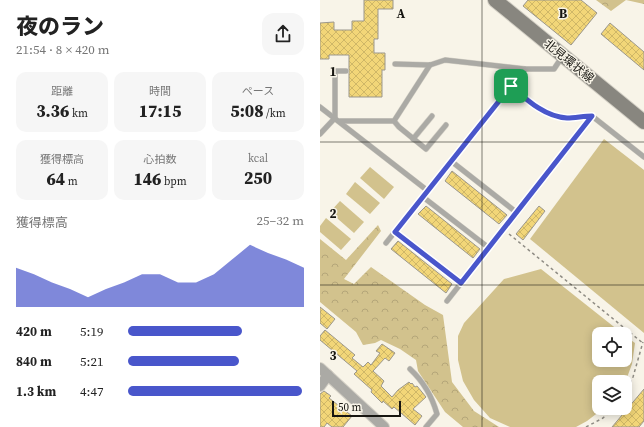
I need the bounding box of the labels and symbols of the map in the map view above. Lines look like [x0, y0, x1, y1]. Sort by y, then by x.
text: A [397, 5, 406, 22]
text: B [559, 5, 568, 22]
street label: 北見環状線 [541, 36, 597, 86]
text: 1 [329, 63, 337, 80]
pin [494, 69, 528, 103]
text: 2 [329, 205, 337, 222]
text: 3 [329, 347, 337, 364]
scale bar [332, 399, 401, 418]

